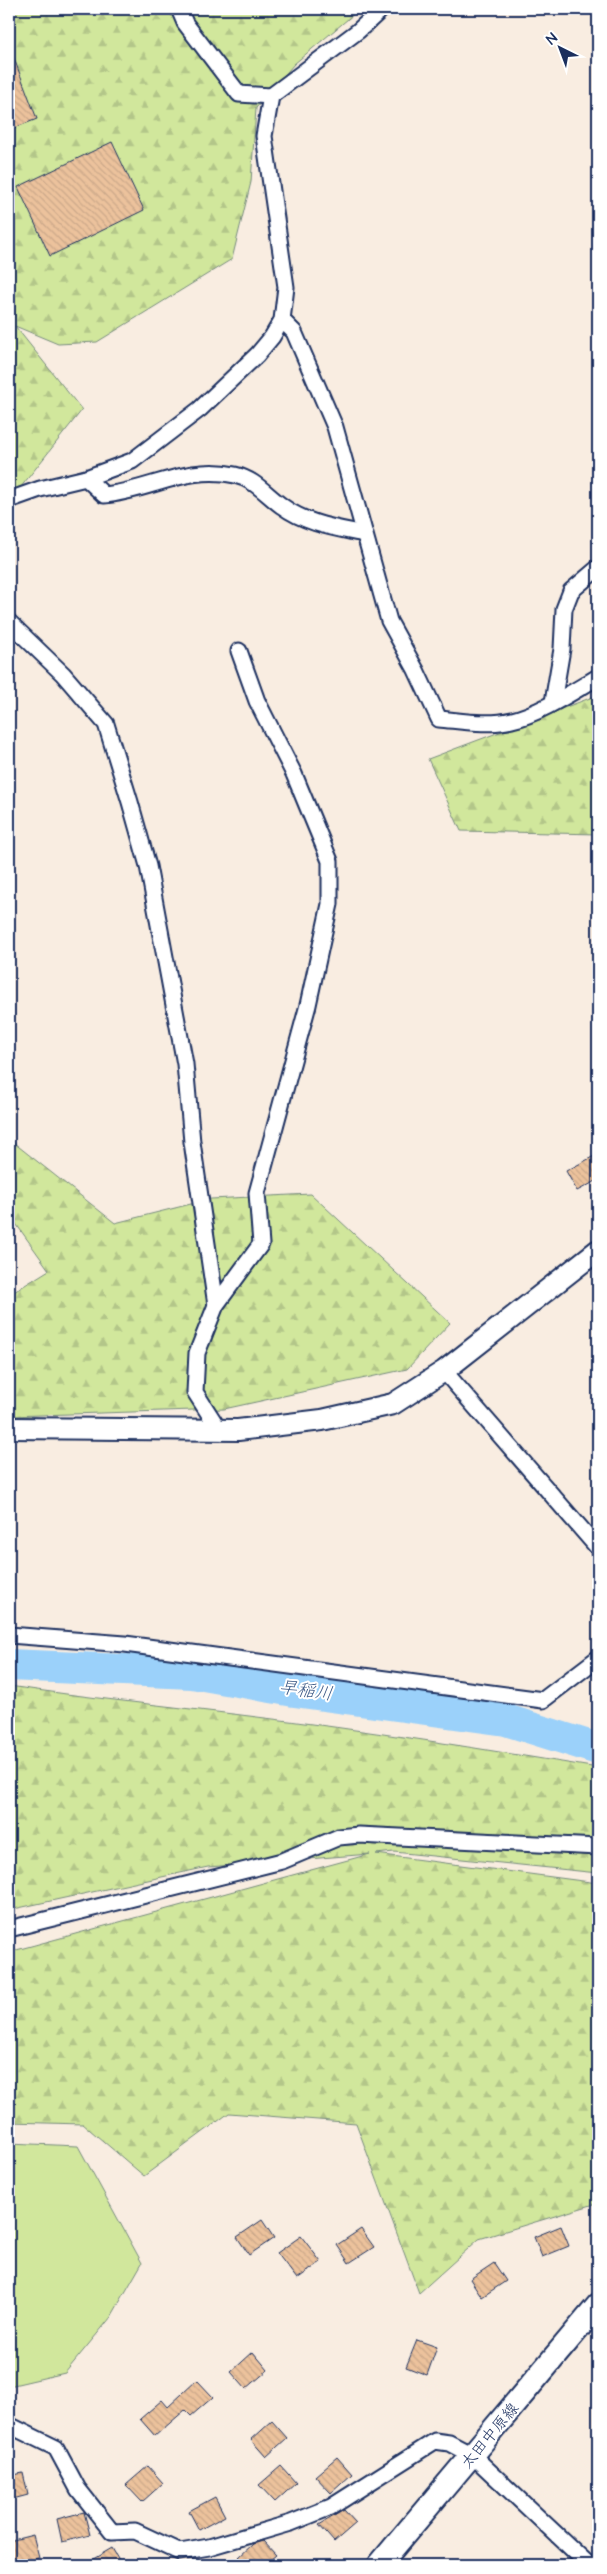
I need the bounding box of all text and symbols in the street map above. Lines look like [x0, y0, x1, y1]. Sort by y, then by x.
north arrow [534, 22, 584, 72]
text: N [542, 29, 562, 49]
water label: 早稲川 [277, 1674, 334, 1707]
street label: 太田中原線 [456, 2398, 524, 2473]

